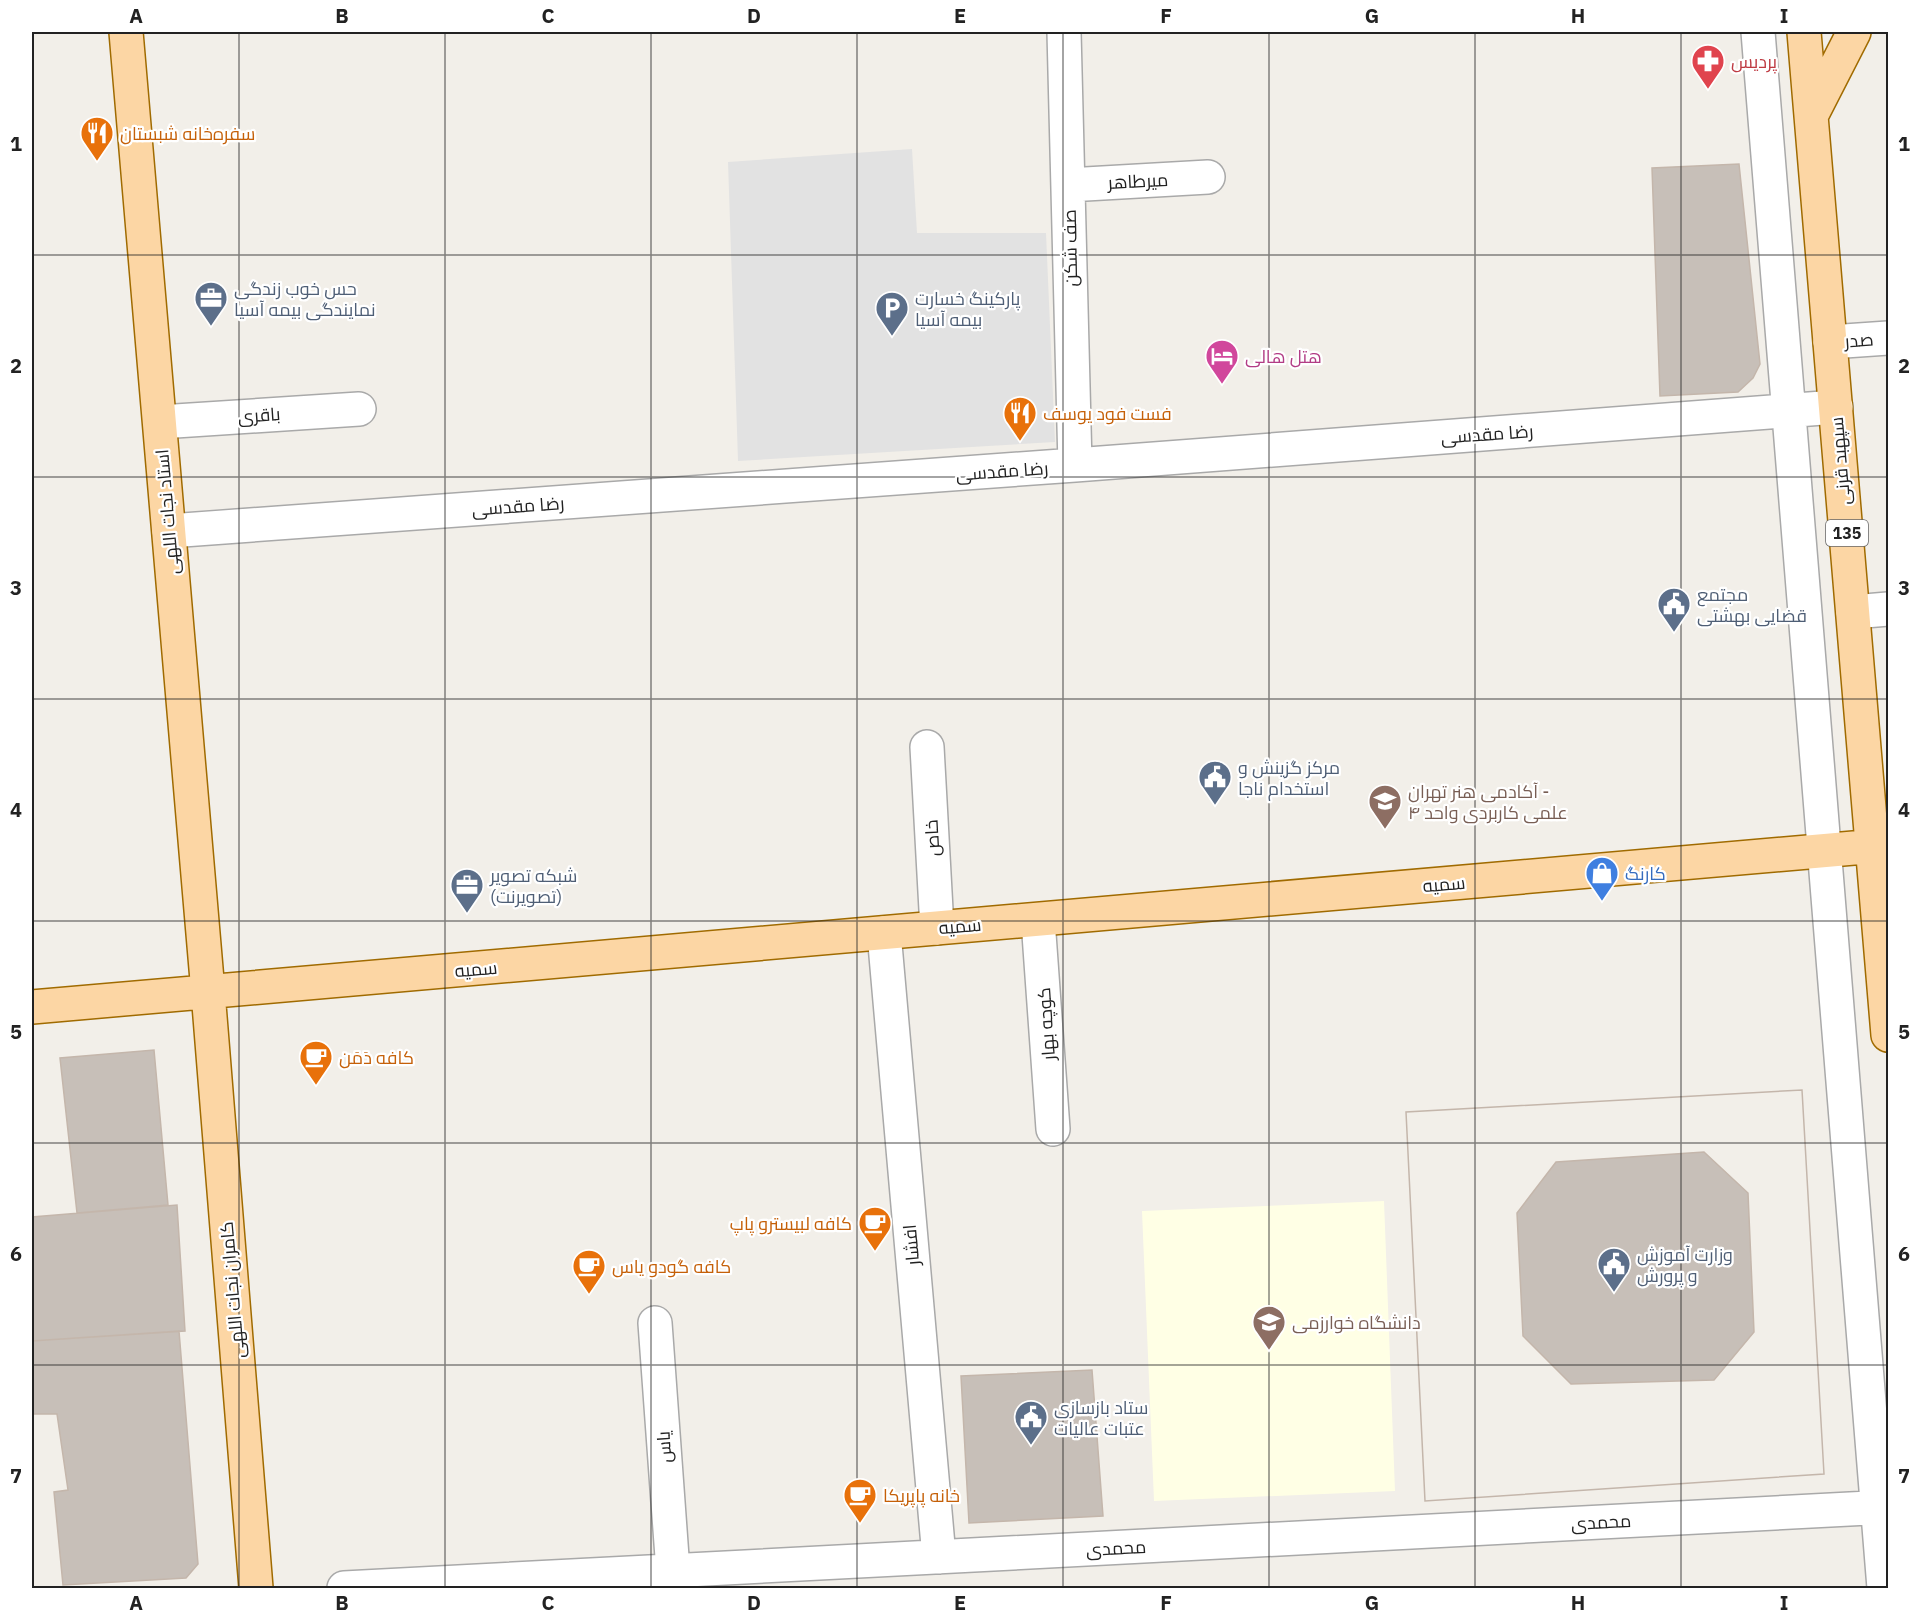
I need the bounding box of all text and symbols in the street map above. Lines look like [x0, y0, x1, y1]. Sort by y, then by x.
text: A [129, 2, 143, 29]
text: B [335, 2, 349, 29]
text: C [541, 2, 555, 29]
text: D [747, 2, 761, 29]
text: E [954, 2, 966, 29]
text: F [1160, 2, 1172, 29]
text: G [1365, 2, 1379, 29]
text: H [1571, 2, 1585, 29]
text: I [1780, 2, 1788, 29]
pharmacy icon: پردیس [1690, 43, 1726, 90]
place label: پردیس [1731, 50, 1777, 74]
restaurant icon: سفره‌خانه شبستان [79, 115, 115, 162]
place label: سفره‌خانه شبستان [120, 122, 255, 145]
text: 1 [10, 130, 22, 157]
text: 1 [1898, 130, 1910, 157]
street label: میرطاهر [1106, 168, 1169, 194]
street label: صف شکن [1058, 209, 1082, 287]
place label: حس خوب زندگی نمایندگی بیمه آسیا [234, 277, 376, 321]
office icon: حس خوب زندگی نمایندگی بیمه آسیا [193, 280, 229, 327]
place label: پارکینگ خسارت بیمه آسیا [915, 287, 1021, 331]
parking icon: پارکینگ خسارت بیمه آسیا [874, 290, 910, 337]
street label: صدر [1843, 328, 1874, 353]
hotel icon: هتل هالی [1204, 338, 1240, 385]
place label: هتل هالی [1245, 345, 1322, 368]
text: 2 [10, 352, 22, 379]
text: 2 [1898, 352, 1910, 379]
restaurant icon: فست فود یوسف [1002, 395, 1038, 442]
street label: باقری [237, 402, 281, 428]
place label: فست فود یوسف [1043, 402, 1172, 425]
street label: سپهبد قرنی [1825, 416, 1855, 506]
street label: رضا مقدسی [1440, 419, 1534, 449]
street label: استاد نجات اللهی [150, 448, 184, 576]
street label: رضا مقدسی [955, 456, 1049, 486]
street label: رضا مقدسی [471, 491, 565, 521]
road number: 135 [1826, 520, 1868, 546]
text: 3 [10, 574, 22, 601]
text: 3 [1898, 574, 1910, 601]
place label: مجتمع قضایی بهشتی [1697, 583, 1807, 627]
public building icon: مجتمع قضایی بهشتی [1656, 586, 1692, 633]
place label: مرکز گزینش و استخدام ناجا [1238, 756, 1340, 801]
public building icon: مرکز گزینش و استخدام ناجا [1197, 759, 1233, 806]
place label: آکادمی هنر تهران - علمی کاربردی واحد ۴ [1408, 780, 1568, 824]
school or university icon: آکادمی هنر تهران - علمی کاربردی واحد ۴ [1367, 783, 1403, 830]
text: 4 [10, 796, 22, 823]
text: 4 [1898, 796, 1910, 823]
street label: خاص [920, 819, 944, 857]
shop icon: کارنگ [1584, 855, 1620, 902]
place label: کارنگ [1625, 862, 1666, 885]
place label: شبکه تصویر (تصویرنت) [489, 864, 577, 908]
office icon: شبکه تصویر (تصویرنت) [449, 867, 485, 914]
street label: سمیه [1422, 871, 1466, 897]
street label: سمیه [938, 913, 982, 939]
street label: سمیه [454, 956, 498, 982]
street label: کوچه بهار [1032, 987, 1061, 1062]
text: 5 [10, 1018, 22, 1045]
text: 5 [1898, 1018, 1910, 1045]
cafe icon: کافه دَمَن [298, 1039, 334, 1086]
place label: کافه دَمَن [339, 1046, 414, 1069]
cafe icon: کافه لبیسترو پاپ [857, 1205, 893, 1252]
place label: کافه لبیسترو پاپ [730, 1212, 852, 1236]
street label: کامران نجات اللهی [215, 1221, 249, 1359]
street label: افشار [898, 1223, 924, 1268]
text: 6 [10, 1240, 22, 1267]
text: 6 [1898, 1240, 1910, 1267]
place label: وزارت آموزش و پرورش [1637, 1243, 1733, 1288]
public building icon: وزارت آموزش و پرورش [1596, 1246, 1632, 1293]
cafe icon: کافه گودو یاس [571, 1248, 607, 1295]
place label: کافه گودو یاس [612, 1255, 731, 1278]
school or university icon: دانشگاه خوارزمی [1251, 1304, 1287, 1351]
place label: دانشگاه خوارزمی [1292, 1311, 1421, 1334]
place label: ستاد بازسازی عتبات عالیات [1054, 1396, 1148, 1440]
public building icon: ستاد بازسازی عتبات عالیات [1013, 1399, 1049, 1446]
street label: یاس [651, 1430, 677, 1464]
text: 7 [10, 1462, 22, 1489]
text: 7 [1898, 1462, 1910, 1489]
cafe icon: خانه پاپریکا [842, 1477, 878, 1524]
place label: خانه پاپریکا [883, 1484, 960, 1508]
street label: محمدی [1570, 1509, 1632, 1535]
street label: محمدی [1085, 1535, 1147, 1561]
text: A [129, 1589, 143, 1616]
text: B [335, 1589, 349, 1616]
text: C [541, 1589, 555, 1616]
text: D [747, 1589, 761, 1616]
text: E [954, 1589, 966, 1616]
text: F [1160, 1589, 1172, 1616]
text: G [1365, 1589, 1379, 1616]
text: H [1571, 1589, 1585, 1616]
text: I [1780, 1589, 1788, 1616]

